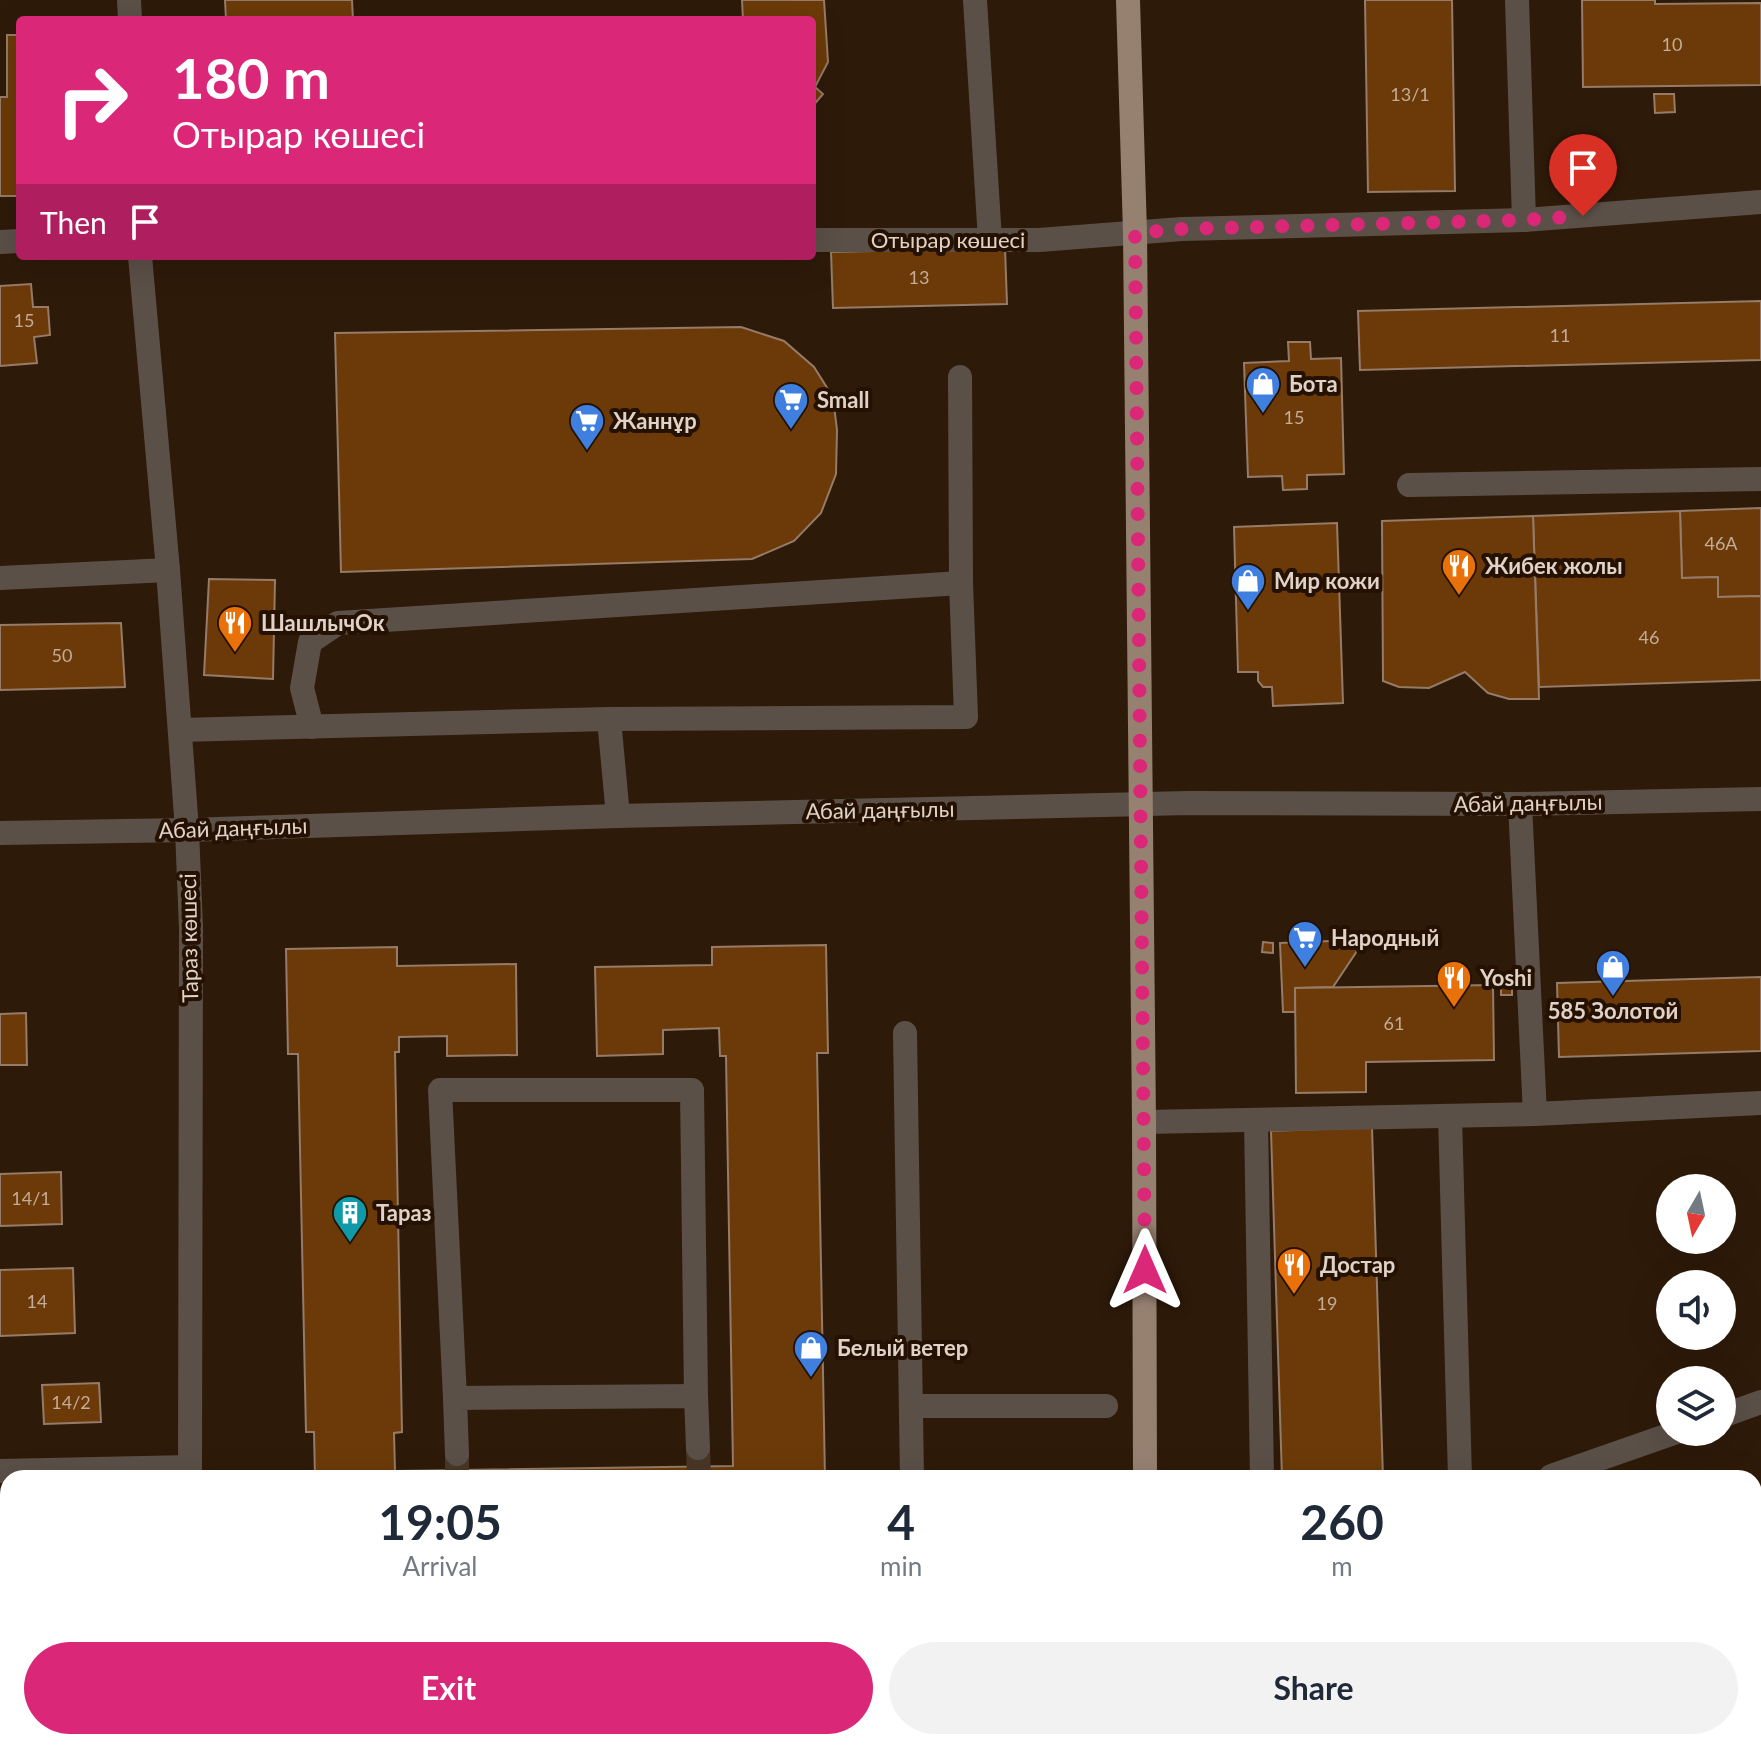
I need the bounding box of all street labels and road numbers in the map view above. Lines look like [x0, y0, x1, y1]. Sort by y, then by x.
street label: Отырар көшесі [871, 226, 1025, 253]
street label: Абай даңғылы [1453, 788, 1603, 817]
street label: Абай даңғылы [805, 795, 955, 824]
street label: Абай даңғылы [158, 811, 308, 844]
street label: Тараз көшесі [174, 873, 203, 1003]

